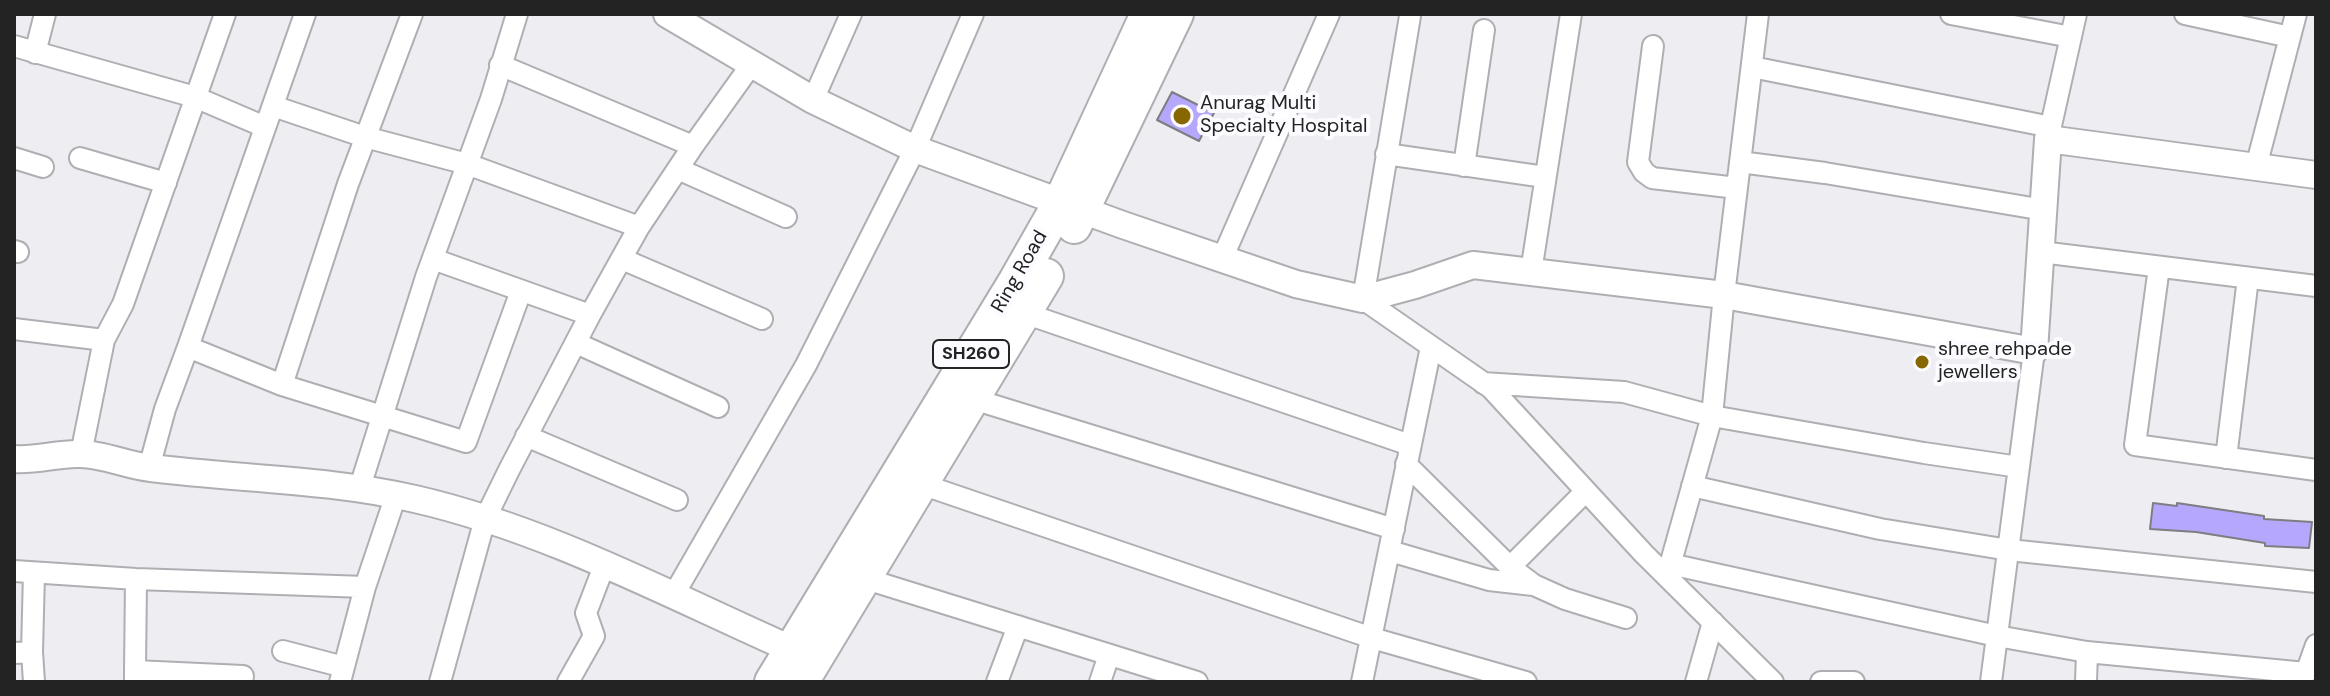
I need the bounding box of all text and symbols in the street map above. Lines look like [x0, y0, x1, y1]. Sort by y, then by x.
place label: Anurag Multi Specialty Hospital [1200, 92, 1367, 139]
marker: Anurag Multi Specialty Hospital [1171, 105, 1193, 127]
street label: Ring Road [987, 227, 1053, 317]
place label: shree rehpade jewellers [1938, 338, 2072, 385]
road number: SH260 [933, 340, 1009, 368]
marker: shree rehpade jewellers [1913, 353, 1931, 371]

